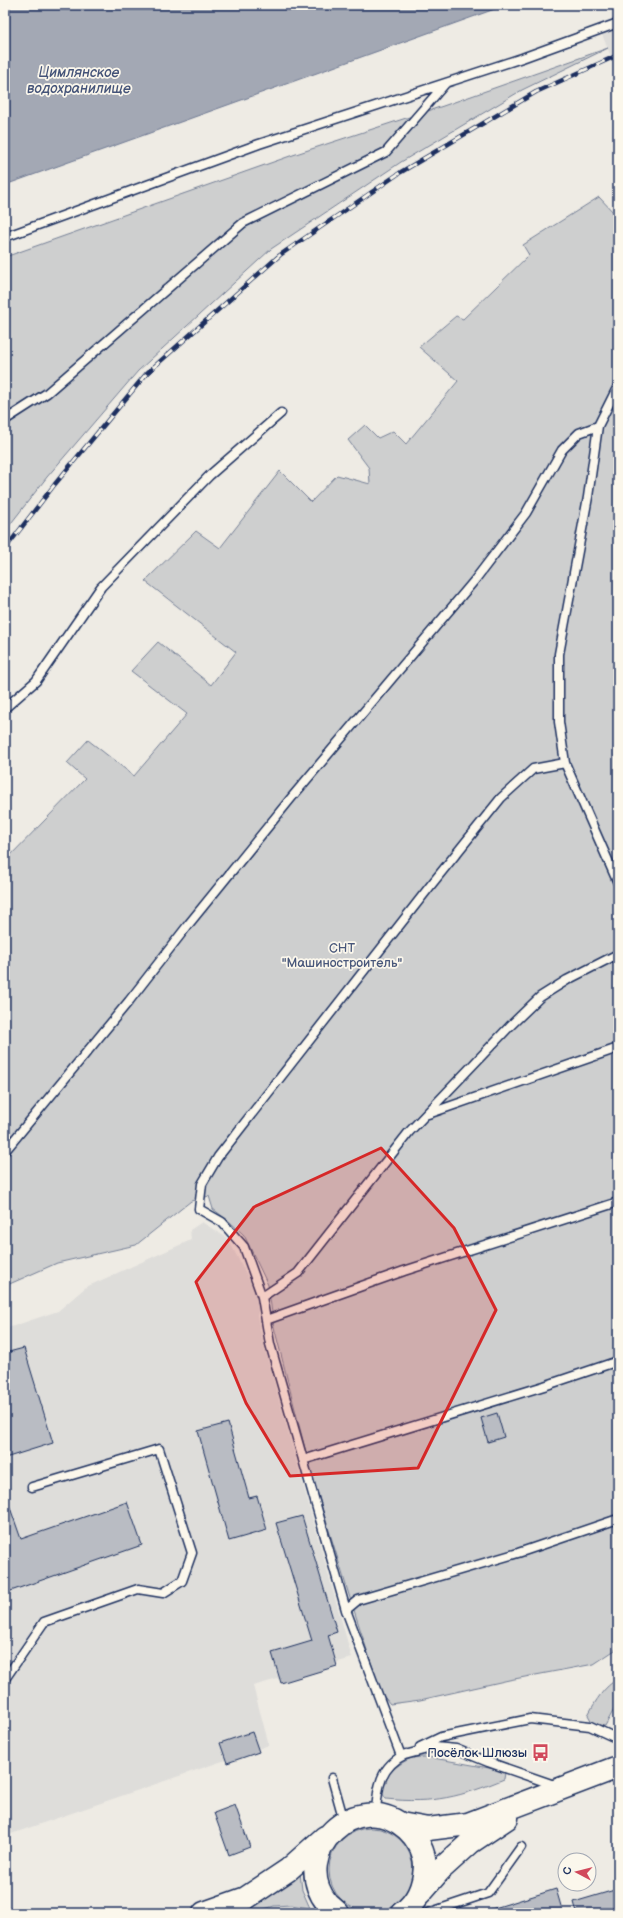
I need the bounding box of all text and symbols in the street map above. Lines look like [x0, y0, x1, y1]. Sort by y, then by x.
water label: Цимлянское водохранилище [27, 64, 131, 97]
park label: СНТ "Машиностроитель" [282, 940, 402, 971]
bus stop icon: Посёлок Шлюзы [530, 1742, 550, 1762]
place label: Посёлок Шлюзы [427, 1745, 527, 1761]
north arrow [557, 1852, 597, 1892]
text: С [561, 1866, 575, 1875]

